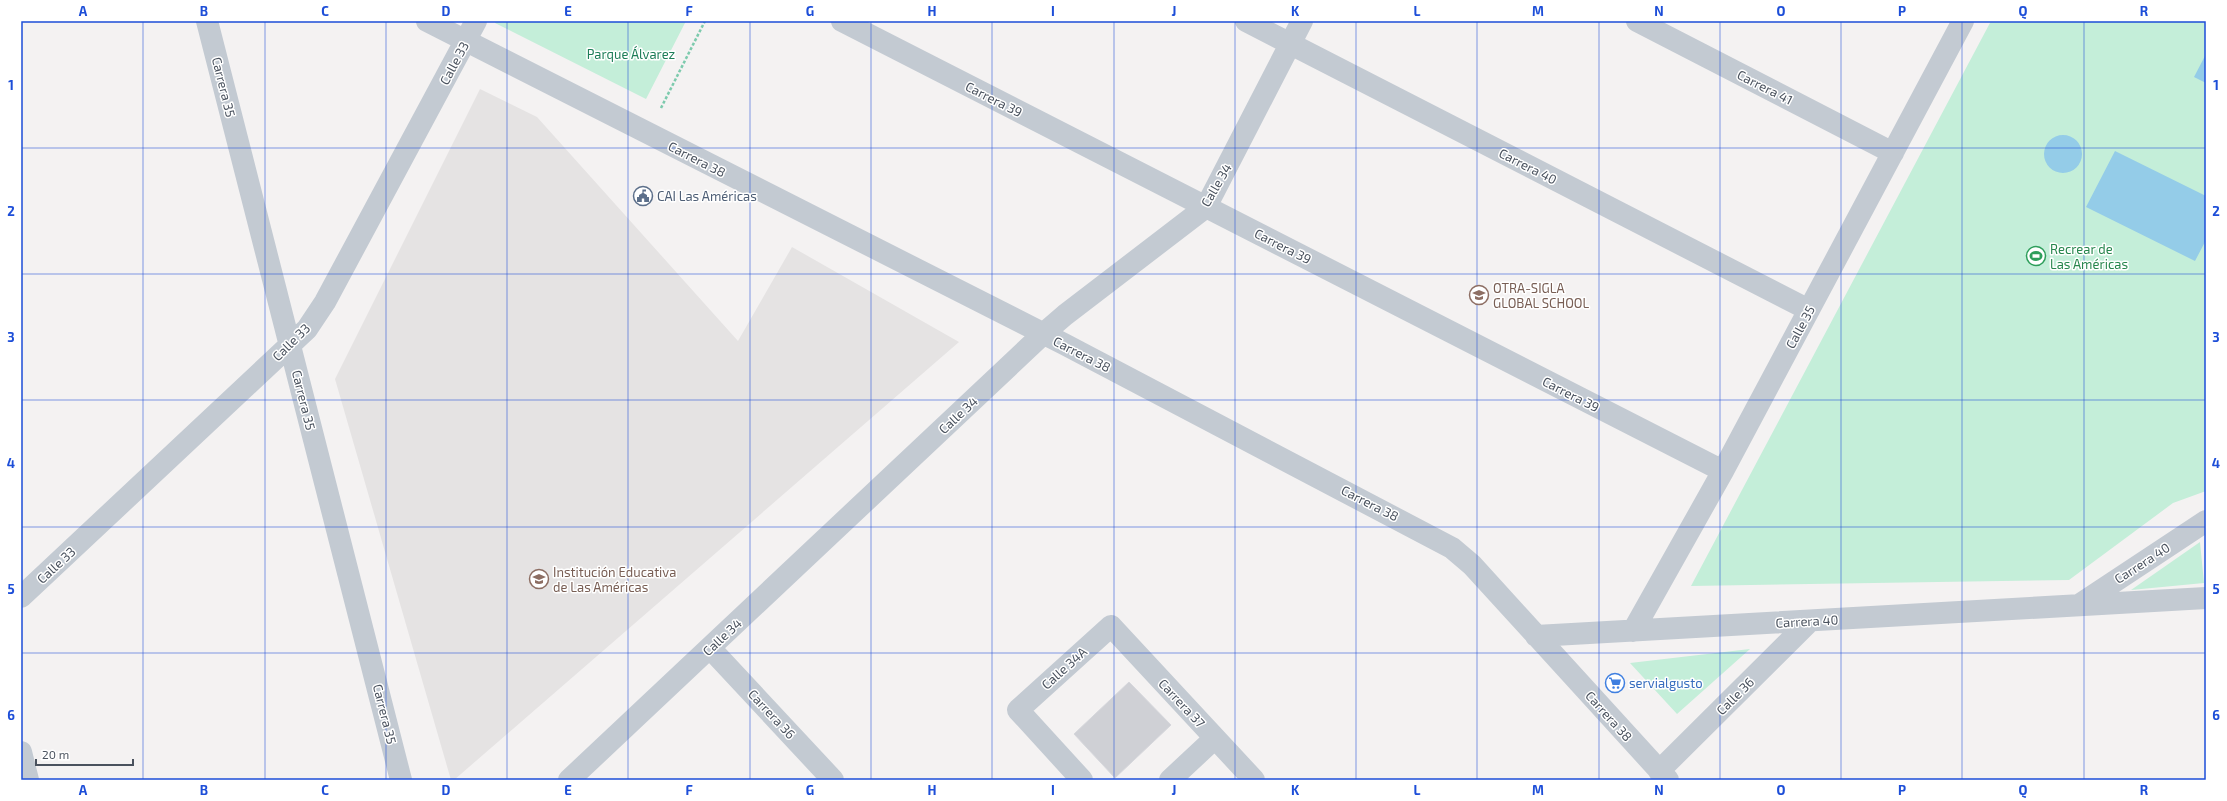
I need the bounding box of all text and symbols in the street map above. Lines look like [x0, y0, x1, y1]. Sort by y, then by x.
text: A [79, 3, 88, 19]
text: B [200, 3, 208, 19]
text: C [321, 3, 329, 19]
text: D [442, 3, 451, 19]
text: E [564, 3, 572, 19]
text: F [685, 3, 693, 19]
text: G [806, 3, 814, 19]
text: H [928, 3, 937, 19]
text: I [1051, 3, 1055, 19]
text: J [1172, 3, 1176, 19]
text: K [1291, 3, 1300, 19]
text: L [1414, 3, 1421, 19]
text: M [1532, 3, 1544, 19]
text: N [1654, 3, 1664, 19]
text: O [1777, 3, 1786, 19]
text: P [1898, 3, 1906, 19]
text: Q [2019, 3, 2028, 20]
text: R [2140, 3, 2149, 19]
street label: Calle 33 [436, 39, 472, 87]
park label: Parque Álvarez [587, 45, 675, 62]
street label: Carrera 35 [209, 55, 239, 119]
street label: Carrera 41 [1735, 66, 1795, 108]
text: 1 [8, 77, 14, 93]
text: 1 [2213, 77, 2219, 93]
street label: Carrera 39 [963, 78, 1025, 120]
street label: Carrera 38 [666, 138, 728, 180]
street label: Carrera 40 [1496, 145, 1560, 187]
street label: Calle 34 [1197, 160, 1235, 210]
public building icon: CAI Las Américas [632, 185, 654, 207]
place label: CAI Las Américas [657, 188, 757, 204]
text: 2 [7, 203, 15, 219]
text: 2 [2212, 203, 2220, 219]
street label: Carrera 39 [1252, 225, 1314, 267]
place label: Recrear de Las Américas [2050, 241, 2128, 272]
sports icon: Recrear de Las Américas [2025, 245, 2047, 267]
place label: OTRA-SIGLA GLOBAL SCHOOL [1493, 280, 1590, 311]
school or university icon: OTRA-SIGLA GLOBAL SCHOOL [1468, 284, 1490, 306]
street label: Calle 35 [1782, 303, 1818, 351]
street label: Calle 33 [269, 320, 313, 364]
text: 3 [7, 329, 15, 345]
text: 3 [2212, 329, 2220, 345]
street label: Carrera 38 [1051, 333, 1113, 375]
street label: Carrera 35 [289, 368, 319, 432]
street label: Carrera 39 [1540, 373, 1602, 415]
street label: Calle 34 [935, 393, 981, 437]
text: 4 [7, 455, 15, 471]
text: 4 [2212, 455, 2220, 471]
street label: Carrera 38 [1339, 482, 1401, 524]
street label: Carrera 40 [2111, 539, 2173, 587]
street label: Calle 33 [34, 543, 78, 587]
place label: Institución Educativa de Las Américas [553, 564, 676, 595]
school or university icon: Institución Educativa de Las Américas [528, 568, 550, 590]
text: 5 [7, 581, 15, 597]
text: 5 [2212, 581, 2220, 597]
street label: Carrera 40 [1775, 611, 1839, 631]
street label: Calle 34 [699, 615, 745, 659]
street label: Calle 34A [1038, 643, 1090, 693]
supermarket icon: servialgusto [1604, 672, 1626, 694]
street label: Calle 36 [1713, 674, 1757, 718]
street label: Carrera 37 [1155, 675, 1209, 731]
place label: servialgusto [1629, 675, 1703, 691]
street label: Carrera 35 [370, 682, 400, 746]
street label: Carrera 36 [745, 686, 799, 742]
street label: Carrera 38 [1582, 688, 1636, 744]
text: 6 [7, 707, 15, 723]
text: 6 [2212, 707, 2220, 723]
scale bar [36, 741, 133, 767]
text: 20 m [42, 747, 69, 761]
text: A [79, 782, 88, 798]
text: B [200, 782, 208, 798]
text: C [321, 782, 329, 798]
text: D [442, 782, 451, 798]
text: E [564, 782, 572, 798]
text: F [685, 782, 693, 798]
text: G [806, 782, 814, 798]
text: H [928, 782, 937, 798]
text: I [1051, 782, 1055, 798]
text: J [1172, 782, 1176, 798]
text: K [1291, 782, 1300, 798]
text: L [1414, 782, 1421, 798]
text: M [1532, 782, 1544, 798]
text: N [1654, 782, 1664, 798]
text: O [1777, 782, 1786, 798]
text: P [1898, 782, 1906, 798]
text: Q [2019, 782, 2028, 799]
text: R [2140, 782, 2149, 798]

